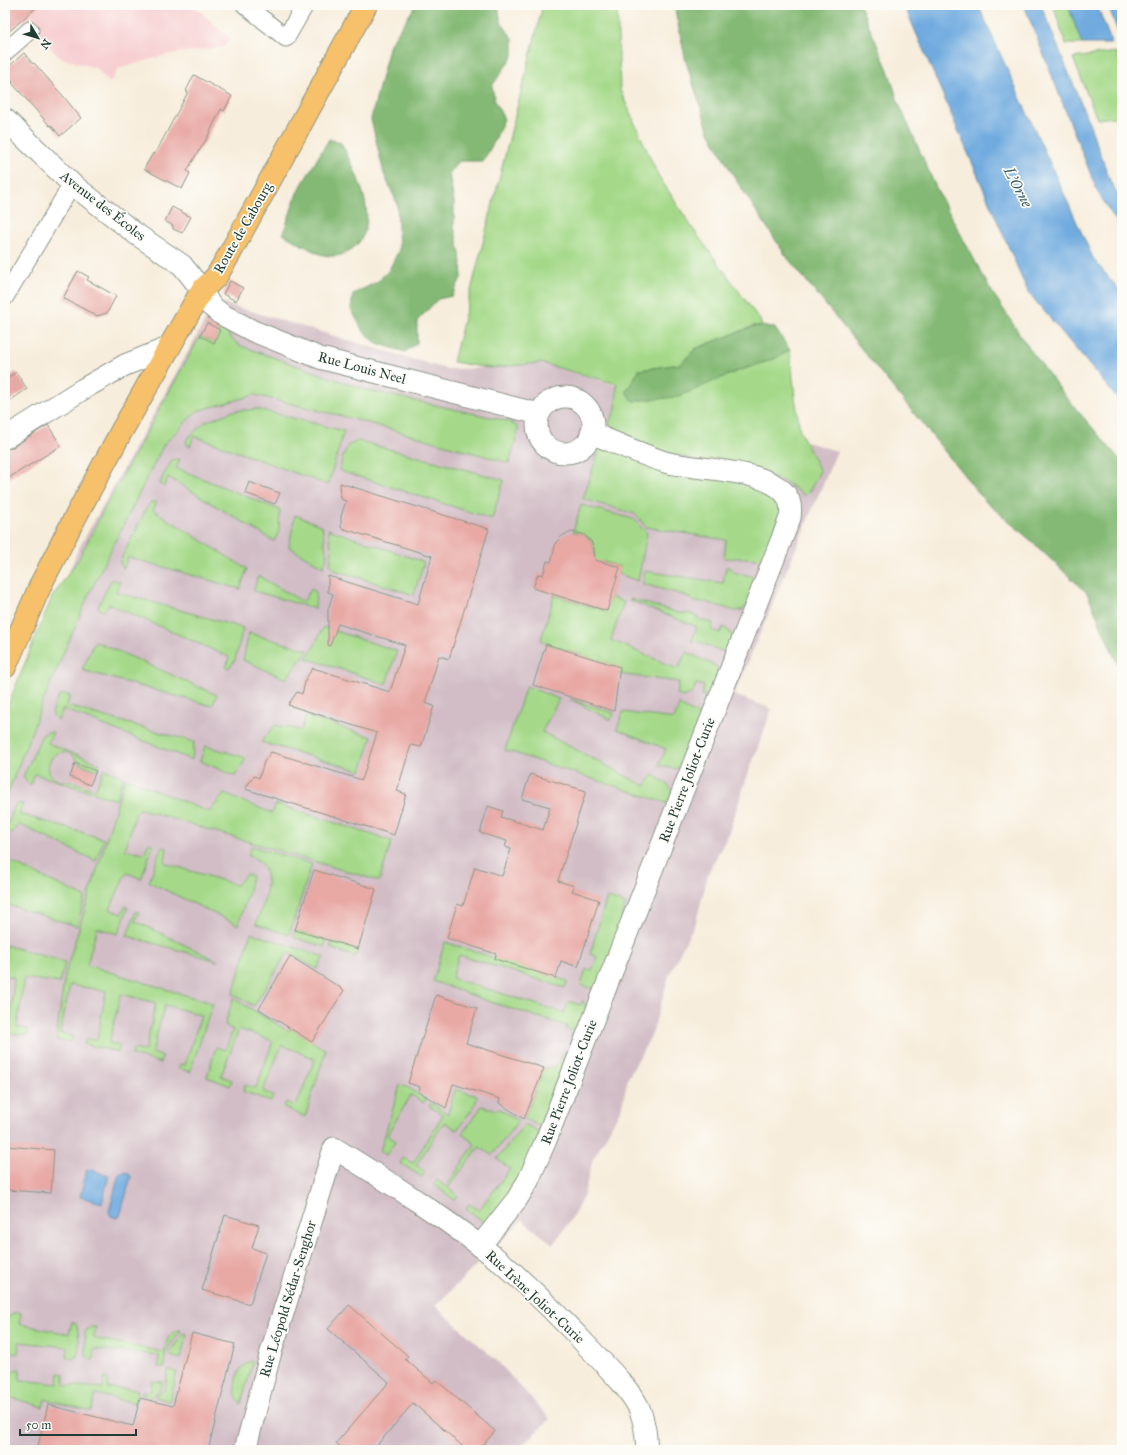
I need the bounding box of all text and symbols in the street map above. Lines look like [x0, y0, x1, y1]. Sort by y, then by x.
north arrow [18, 18, 58, 58]
text: N [37, 36, 53, 52]
water label: L'Orne [999, 163, 1036, 211]
street label: Avenue des Écoles [56, 165, 150, 245]
street label: Route de Cabourg [210, 179, 276, 277]
street label: Rue Louis Neel [316, 348, 408, 388]
street label: Rue Pierre Joliot-Curie [655, 715, 720, 845]
street label: Rue Pierre Joliot-Curie [537, 1017, 602, 1147]
street label: Rue Léopold Sédar-Senghor [256, 1218, 320, 1380]
street label: Rue Irène Joliot-Curie [481, 1247, 588, 1348]
scale bar [20, 1411, 136, 1437]
text: 50 m [26, 1418, 51, 1432]

